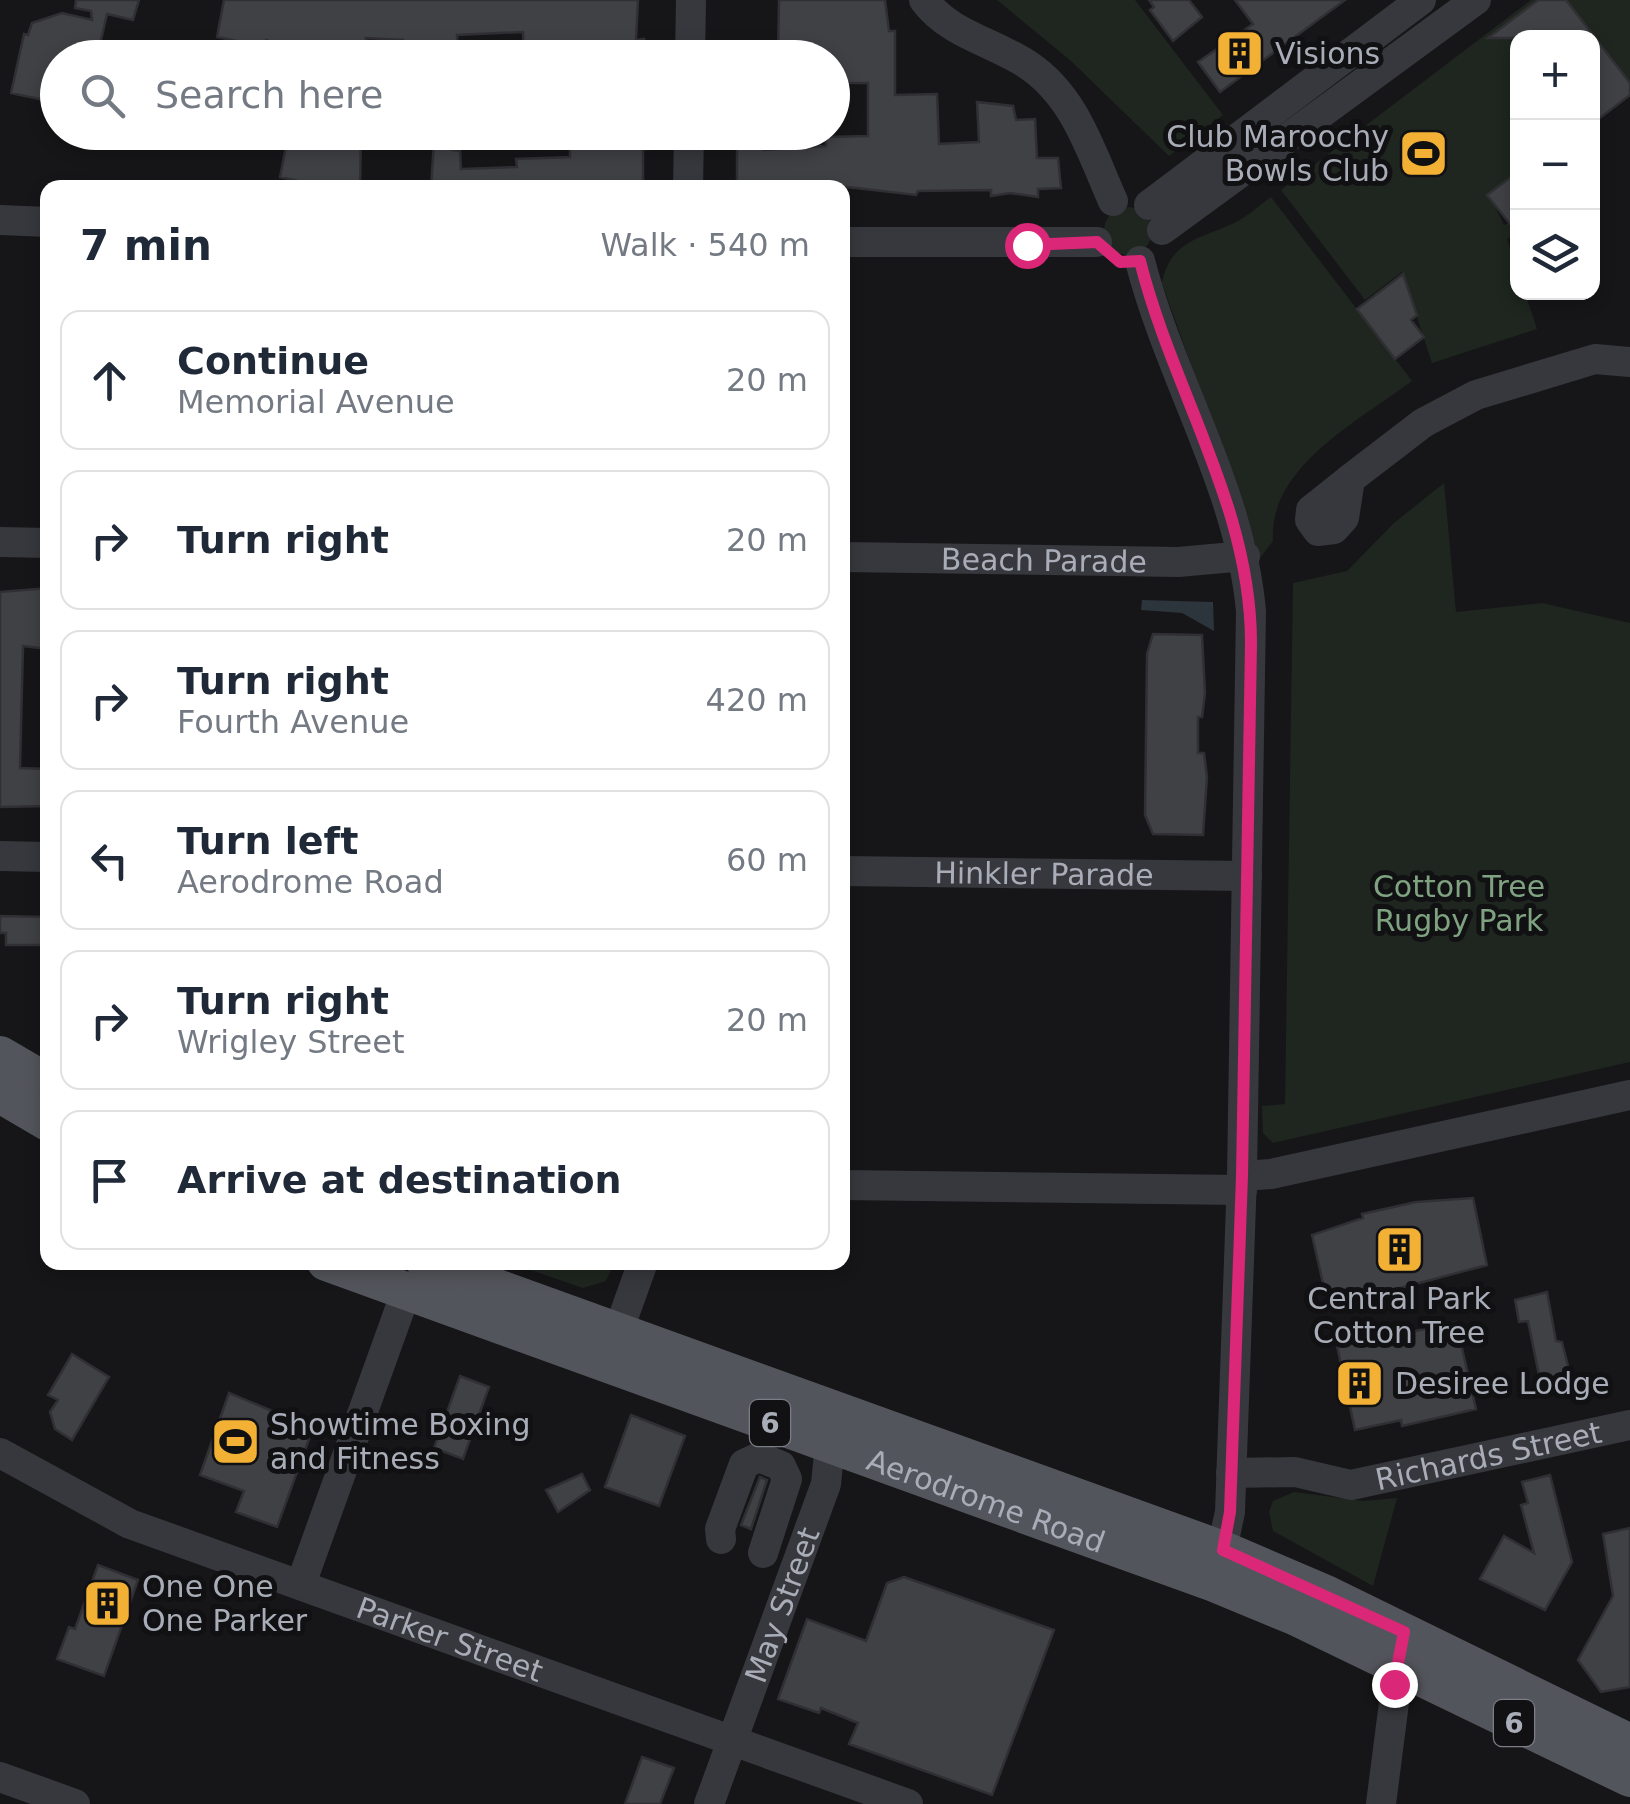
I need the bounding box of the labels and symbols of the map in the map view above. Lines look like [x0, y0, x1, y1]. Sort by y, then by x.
building icon: Visions [1214, 27, 1266, 79]
place label: Visions [1275, 36, 1380, 71]
place label: Club Maroochy Bowls Club [1166, 119, 1389, 188]
sports icon: Club Maroochy Bowls Club [1398, 127, 1450, 179]
route start [1005, 223, 1051, 269]
street label: Beach Parade [941, 541, 1147, 579]
street label: Hinkler Parade [934, 855, 1154, 892]
park label: Cotton Tree Rugby Park [1373, 869, 1545, 938]
building icon: Central Park Cotton Tree [1373, 1223, 1425, 1275]
place label: Central Park Cotton Tree [1307, 1281, 1491, 1350]
building icon: Desiree Lodge [1334, 1357, 1386, 1409]
place label: Desiree Lodge [1395, 1366, 1610, 1401]
road number: 6 [750, 1400, 790, 1446]
place label: Showtime Boxing and Fitness [270, 1407, 530, 1476]
street label: Richards Street [1372, 1414, 1605, 1497]
sports icon: Showtime Boxing and Fitness [209, 1415, 261, 1467]
street label: Aerodrome Road [863, 1442, 1110, 1560]
street label: May Street [737, 1522, 826, 1687]
place label: One One One Parker [142, 1569, 308, 1638]
building icon: One One One Parker [81, 1577, 133, 1629]
street label: Parker Street [352, 1590, 548, 1689]
route end [1372, 1662, 1418, 1708]
road number: 6 [1494, 1700, 1534, 1746]

